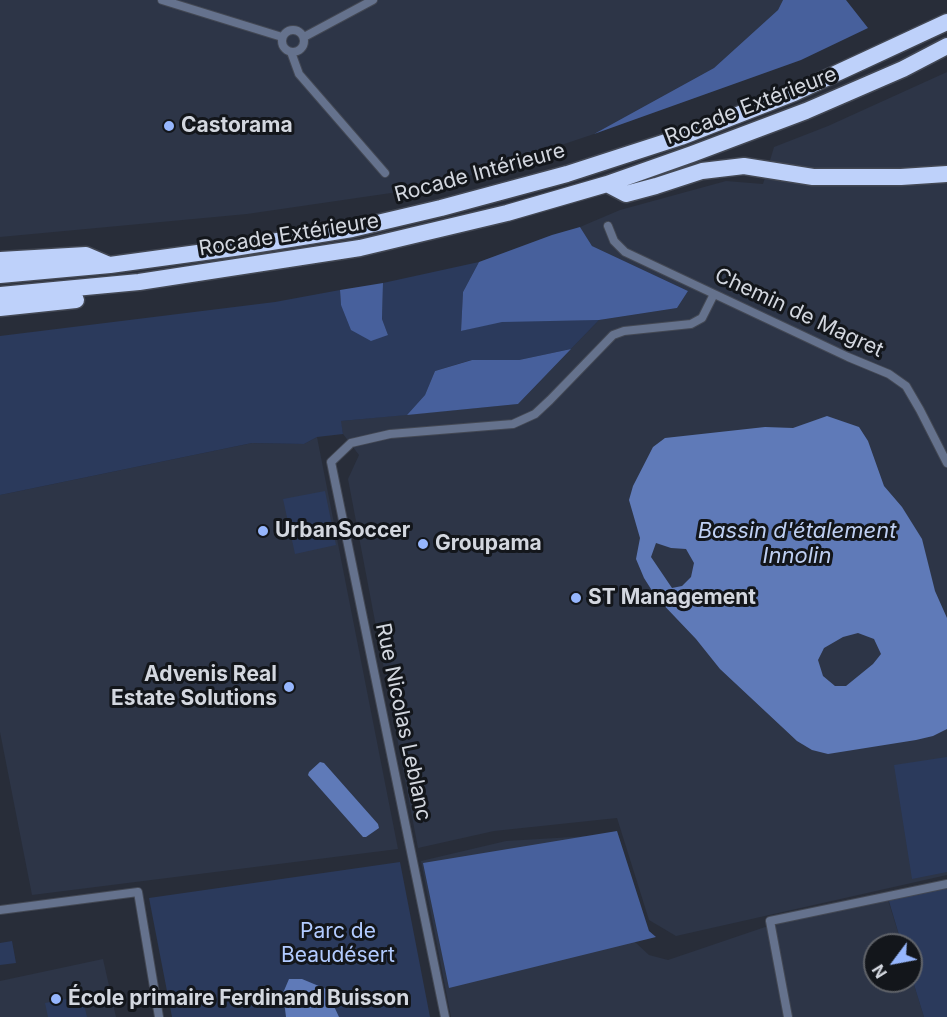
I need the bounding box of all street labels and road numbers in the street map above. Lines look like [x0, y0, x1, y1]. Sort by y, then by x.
street label: Rocade Extérieure [662, 62, 840, 150]
street label: Rocade Intérieure [392, 138, 568, 208]
street label: Rocade Extérieure [197, 208, 381, 262]
street label: Chemin de Magret [711, 263, 887, 363]
street label: Rue Nicolas Leblanc [370, 621, 436, 823]

